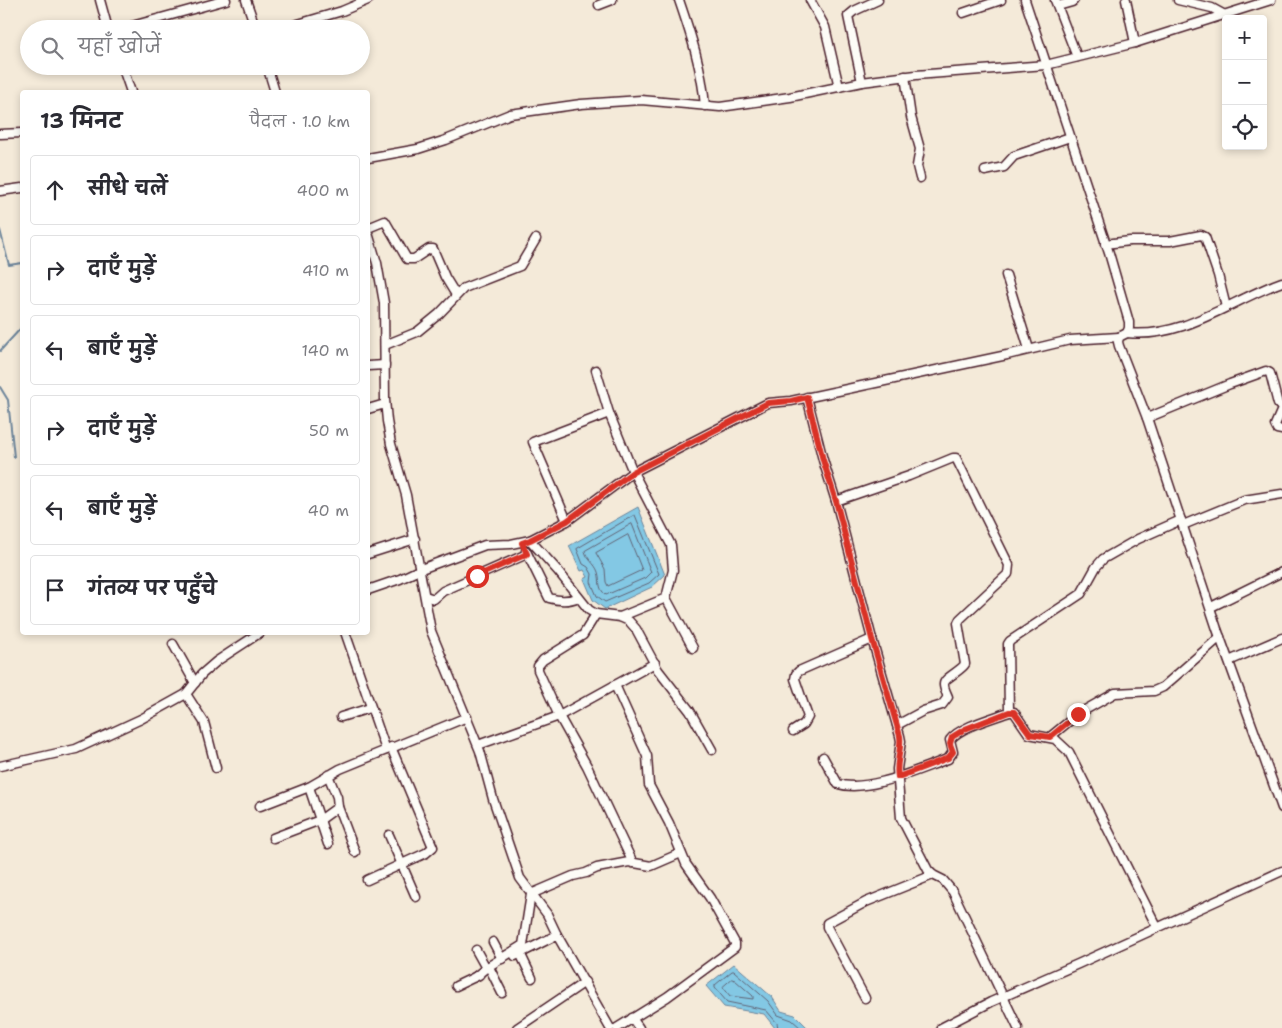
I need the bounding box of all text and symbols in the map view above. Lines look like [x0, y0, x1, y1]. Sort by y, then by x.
map controls [1222, 15, 1267, 150]
button: + [1222, 15, 1267, 60]
search box [20, 20, 370, 75]
icon: search [38, 34, 66, 62]
text: यहाँ खोजें [78, 34, 161, 59]
button: − [1222, 60, 1267, 105]
button: locate [1222, 105, 1267, 150]
text: 13 मिनट [40, 107, 122, 135]
text: पैदल · 1.0 km [249, 111, 350, 132]
icon: ahead [41, 176, 69, 204]
text: सीधे चलें [88, 176, 167, 201]
text: 400 m [296, 180, 349, 201]
icon: right [41, 256, 69, 284]
text: दाएँ मुड़ें [88, 256, 156, 281]
text: 410 m [302, 260, 349, 281]
icon: left [41, 336, 69, 364]
text: बाएँ मुड़ें [88, 336, 156, 361]
text: 140 m [302, 340, 349, 361]
icon: right [41, 416, 69, 444]
text: दाएँ मुड़ें [88, 416, 156, 441]
text: 50 m [309, 420, 349, 441]
icon: left [41, 496, 69, 524]
text: बाएँ मुड़ें [88, 496, 156, 521]
text: 40 m [307, 500, 349, 521]
route start [466, 565, 489, 588]
icon: arrive [41, 576, 69, 604]
text: गंतव्य पर पहुँचे [88, 576, 217, 601]
route end [1067, 703, 1090, 726]

